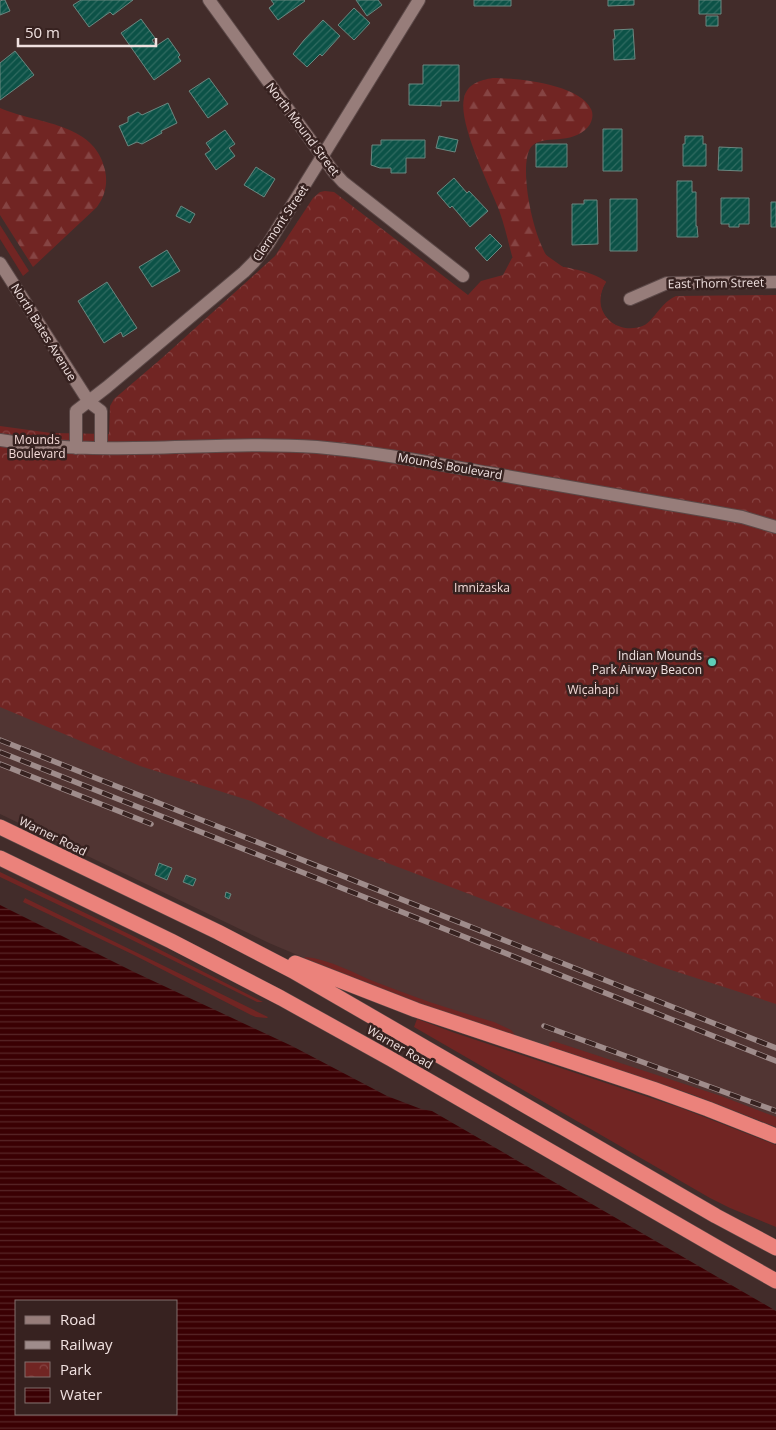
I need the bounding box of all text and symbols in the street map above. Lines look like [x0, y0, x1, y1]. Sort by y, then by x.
scale bar [18, 15, 155, 47]
text: 50 m [25, 22, 60, 42]
street label: North Mound Street [262, 79, 344, 179]
street label: Clermont Street [248, 181, 312, 265]
street label: East Thorn Street [668, 274, 764, 292]
street label: North Bates Avenue [7, 280, 81, 384]
park label: Mounds Boulevard [8, 431, 66, 462]
street label: Mounds Boulevard [396, 448, 504, 484]
park label: Imniżaska [454, 579, 510, 596]
place label: Indian Mounds Park Airway Beacon [592, 647, 702, 678]
marker: Indian Mounds Park Airway Beacon [706, 656, 718, 668]
park label: Wic̣aḣapi [568, 681, 618, 698]
street label: Warner Road [16, 812, 90, 860]
street label: Warner Road [364, 1021, 436, 1073]
legend [15, 1300, 178, 1415]
text: Road [60, 1309, 96, 1329]
text: Railway [60, 1334, 113, 1354]
text: Park [60, 1359, 91, 1379]
text: Water [60, 1384, 102, 1404]

